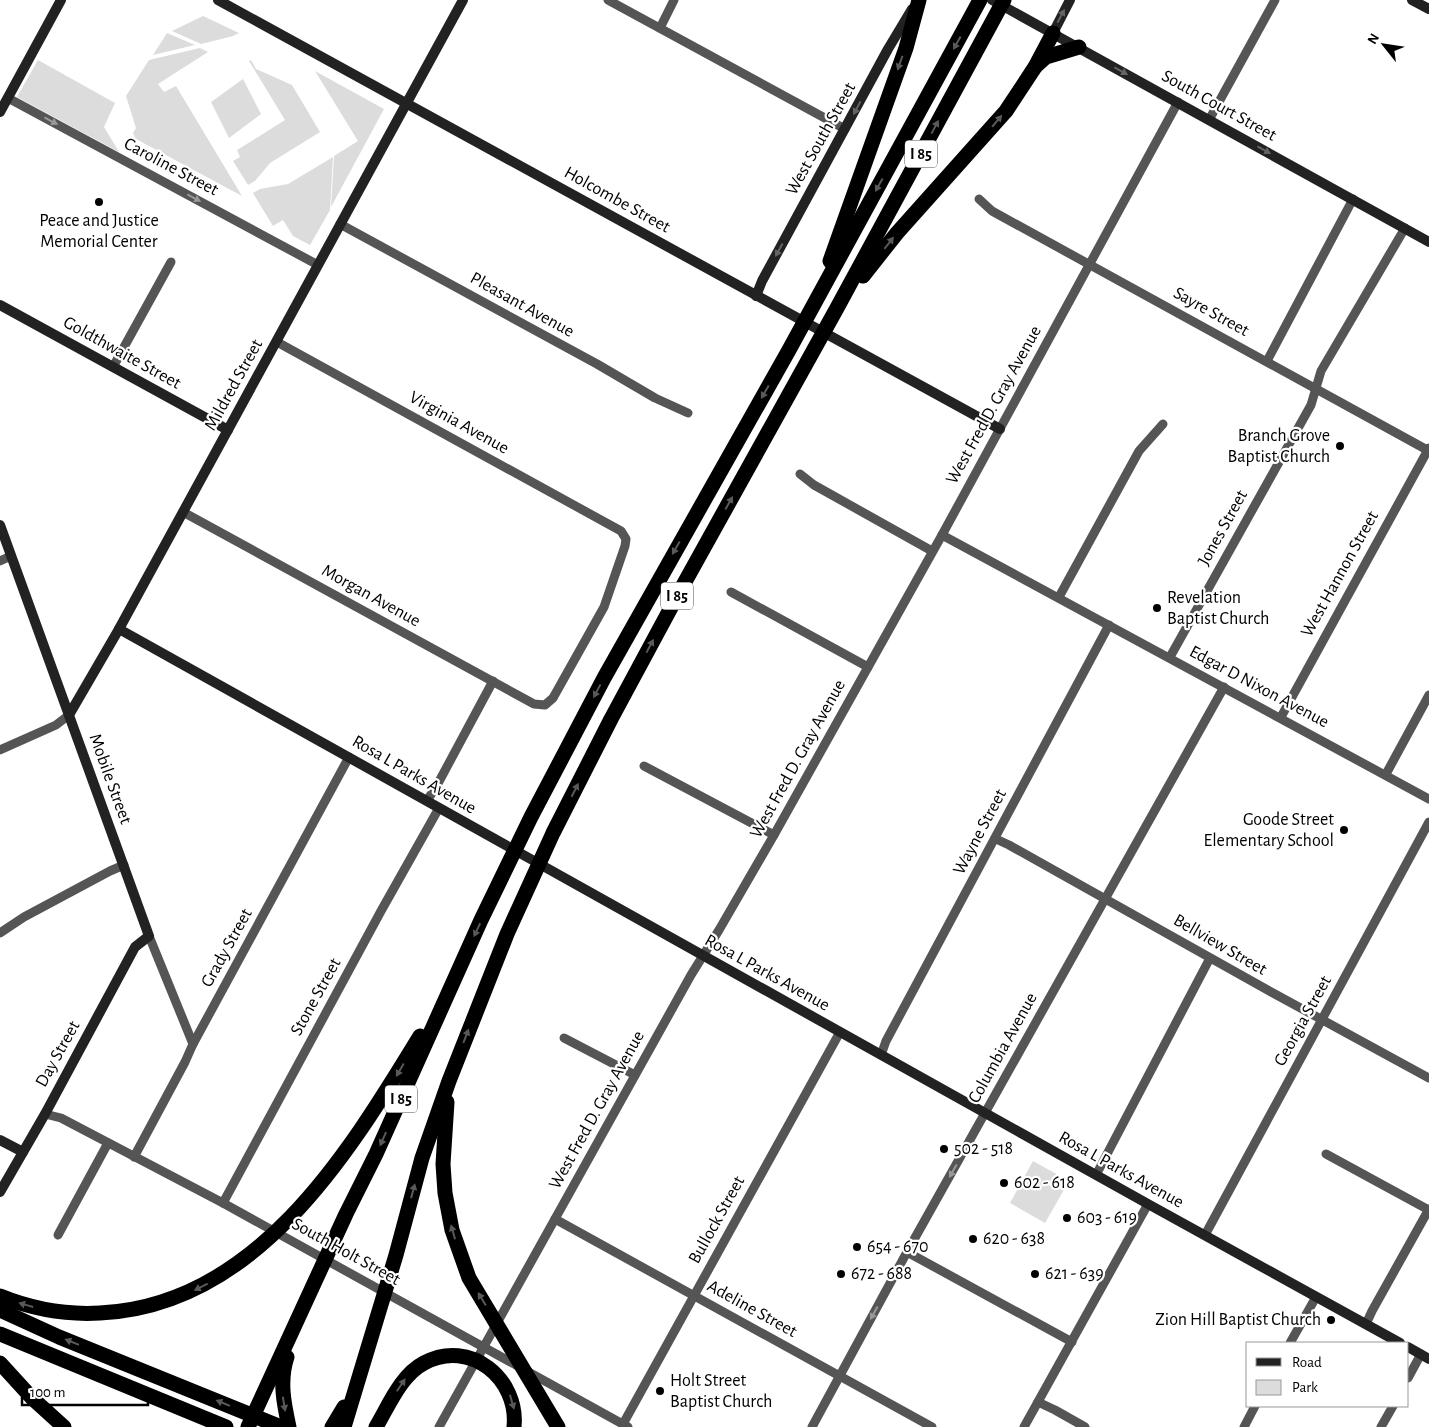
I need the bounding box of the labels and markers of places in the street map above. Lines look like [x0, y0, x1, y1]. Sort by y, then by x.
marker: Peace and Justice Memorial Center [93, 196, 105, 208]
place label: Peace and Justice Memorial Center [39, 212, 159, 251]
place label: Branch Grove Baptist Church [1228, 427, 1330, 466]
marker: Branch Grove Baptist Church [1334, 440, 1346, 452]
place label: Revelation Baptist Church [1167, 589, 1269, 628]
marker: Revelation Baptist Church [1151, 602, 1163, 614]
place label: Goode Street Elementary School [1204, 811, 1334, 850]
marker: Goode Street Elementary School [1338, 824, 1350, 836]
place label: 502 - 518 [954, 1140, 1013, 1158]
marker: 502 - 518 [938, 1143, 950, 1155]
place label: 602 - 618 [1014, 1174, 1075, 1192]
marker: 602 - 618 [998, 1177, 1010, 1189]
place label: 603 - 619 [1077, 1209, 1137, 1227]
marker: 603 - 619 [1061, 1212, 1073, 1224]
place label: 620 - 638 [983, 1230, 1045, 1248]
marker: 620 - 638 [967, 1233, 979, 1245]
place label: 654 - 670 [867, 1238, 929, 1256]
marker: 654 - 670 [851, 1241, 863, 1253]
place label: 672 - 688 [851, 1265, 912, 1283]
place label: 621 - 639 [1045, 1265, 1104, 1283]
marker: 672 - 688 [835, 1268, 847, 1280]
marker: 621 - 639 [1029, 1268, 1041, 1280]
place label: Zion Hill Baptist Church [1155, 1311, 1321, 1329]
marker: Zion Hill Baptist Church [1325, 1314, 1337, 1326]
place label: Holt Street Baptist Church [670, 1372, 772, 1411]
marker: Holt Street Baptist Church [654, 1385, 666, 1397]

